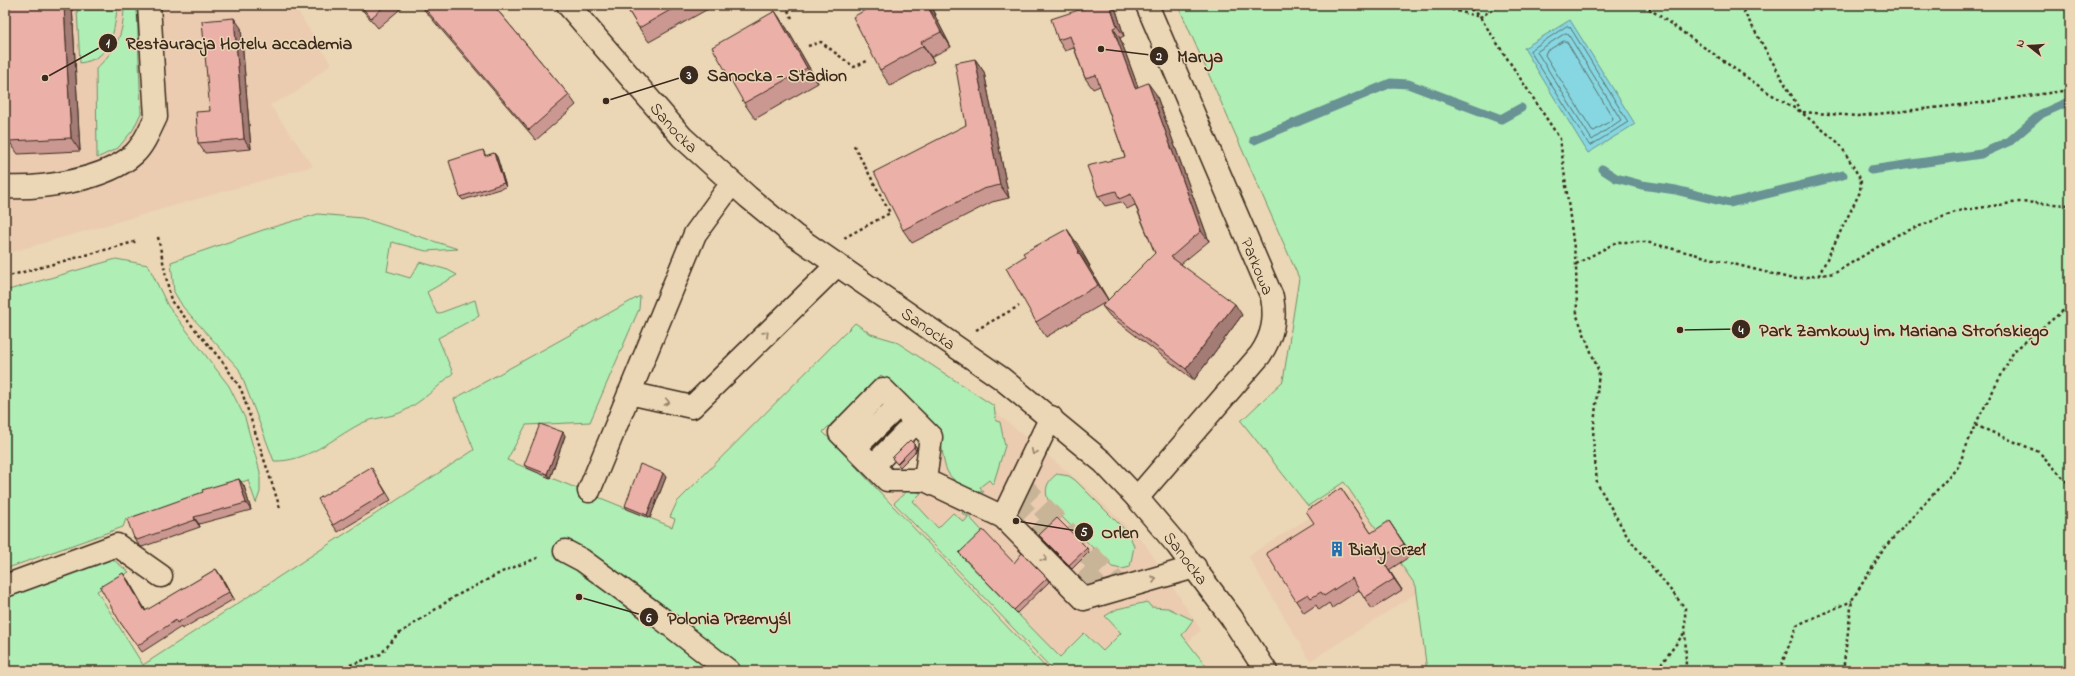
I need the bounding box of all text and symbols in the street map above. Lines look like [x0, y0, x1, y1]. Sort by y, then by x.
north arrow [2009, 26, 2049, 66]
callout: Restauracja Hotelu accademia [98, 28, 360, 58]
text: Restauracja Hotelu accademia [126, 32, 353, 58]
text: 1 [106, 35, 110, 53]
text: N [2012, 37, 2029, 49]
callout: Marya [1149, 41, 1231, 71]
text: Marya [1177, 45, 1223, 72]
text: 2 [1155, 48, 1162, 66]
callout: Sanocka - Stadion [679, 60, 855, 90]
text: Sanocka - Stadion [707, 64, 847, 90]
text: 3 [686, 67, 692, 85]
street label: Sanocka [643, 97, 703, 160]
street label: Parkowa [1233, 234, 1280, 299]
street label: Sanocka [895, 302, 960, 357]
callout: Park Zamkowy im. Mariana Strońskiego [1731, 314, 2056, 344]
text: Park Zamkowy im. Mariana Strońskiego [1759, 319, 2049, 346]
text: 4 [1738, 322, 1744, 340]
one-way arrow [761, 331, 769, 339]
one-way arrow [664, 397, 670, 405]
one-way arrow [1031, 448, 1039, 455]
callout: Orlen [1074, 517, 1147, 547]
text: Orlen [1101, 521, 1139, 547]
text: 5 [1081, 524, 1088, 542]
street label: Sanocka [1157, 526, 1214, 591]
place label: Biały Orzeł [1348, 538, 1426, 565]
building icon: Biały Orzeł [1328, 540, 1346, 558]
one-way arrow [1039, 554, 1047, 562]
one-way arrow [1150, 575, 1157, 584]
callout: Polonia Przemyśl [639, 602, 799, 632]
text: Polonia Przemyśl [667, 607, 791, 634]
text: 6 [645, 610, 652, 628]

